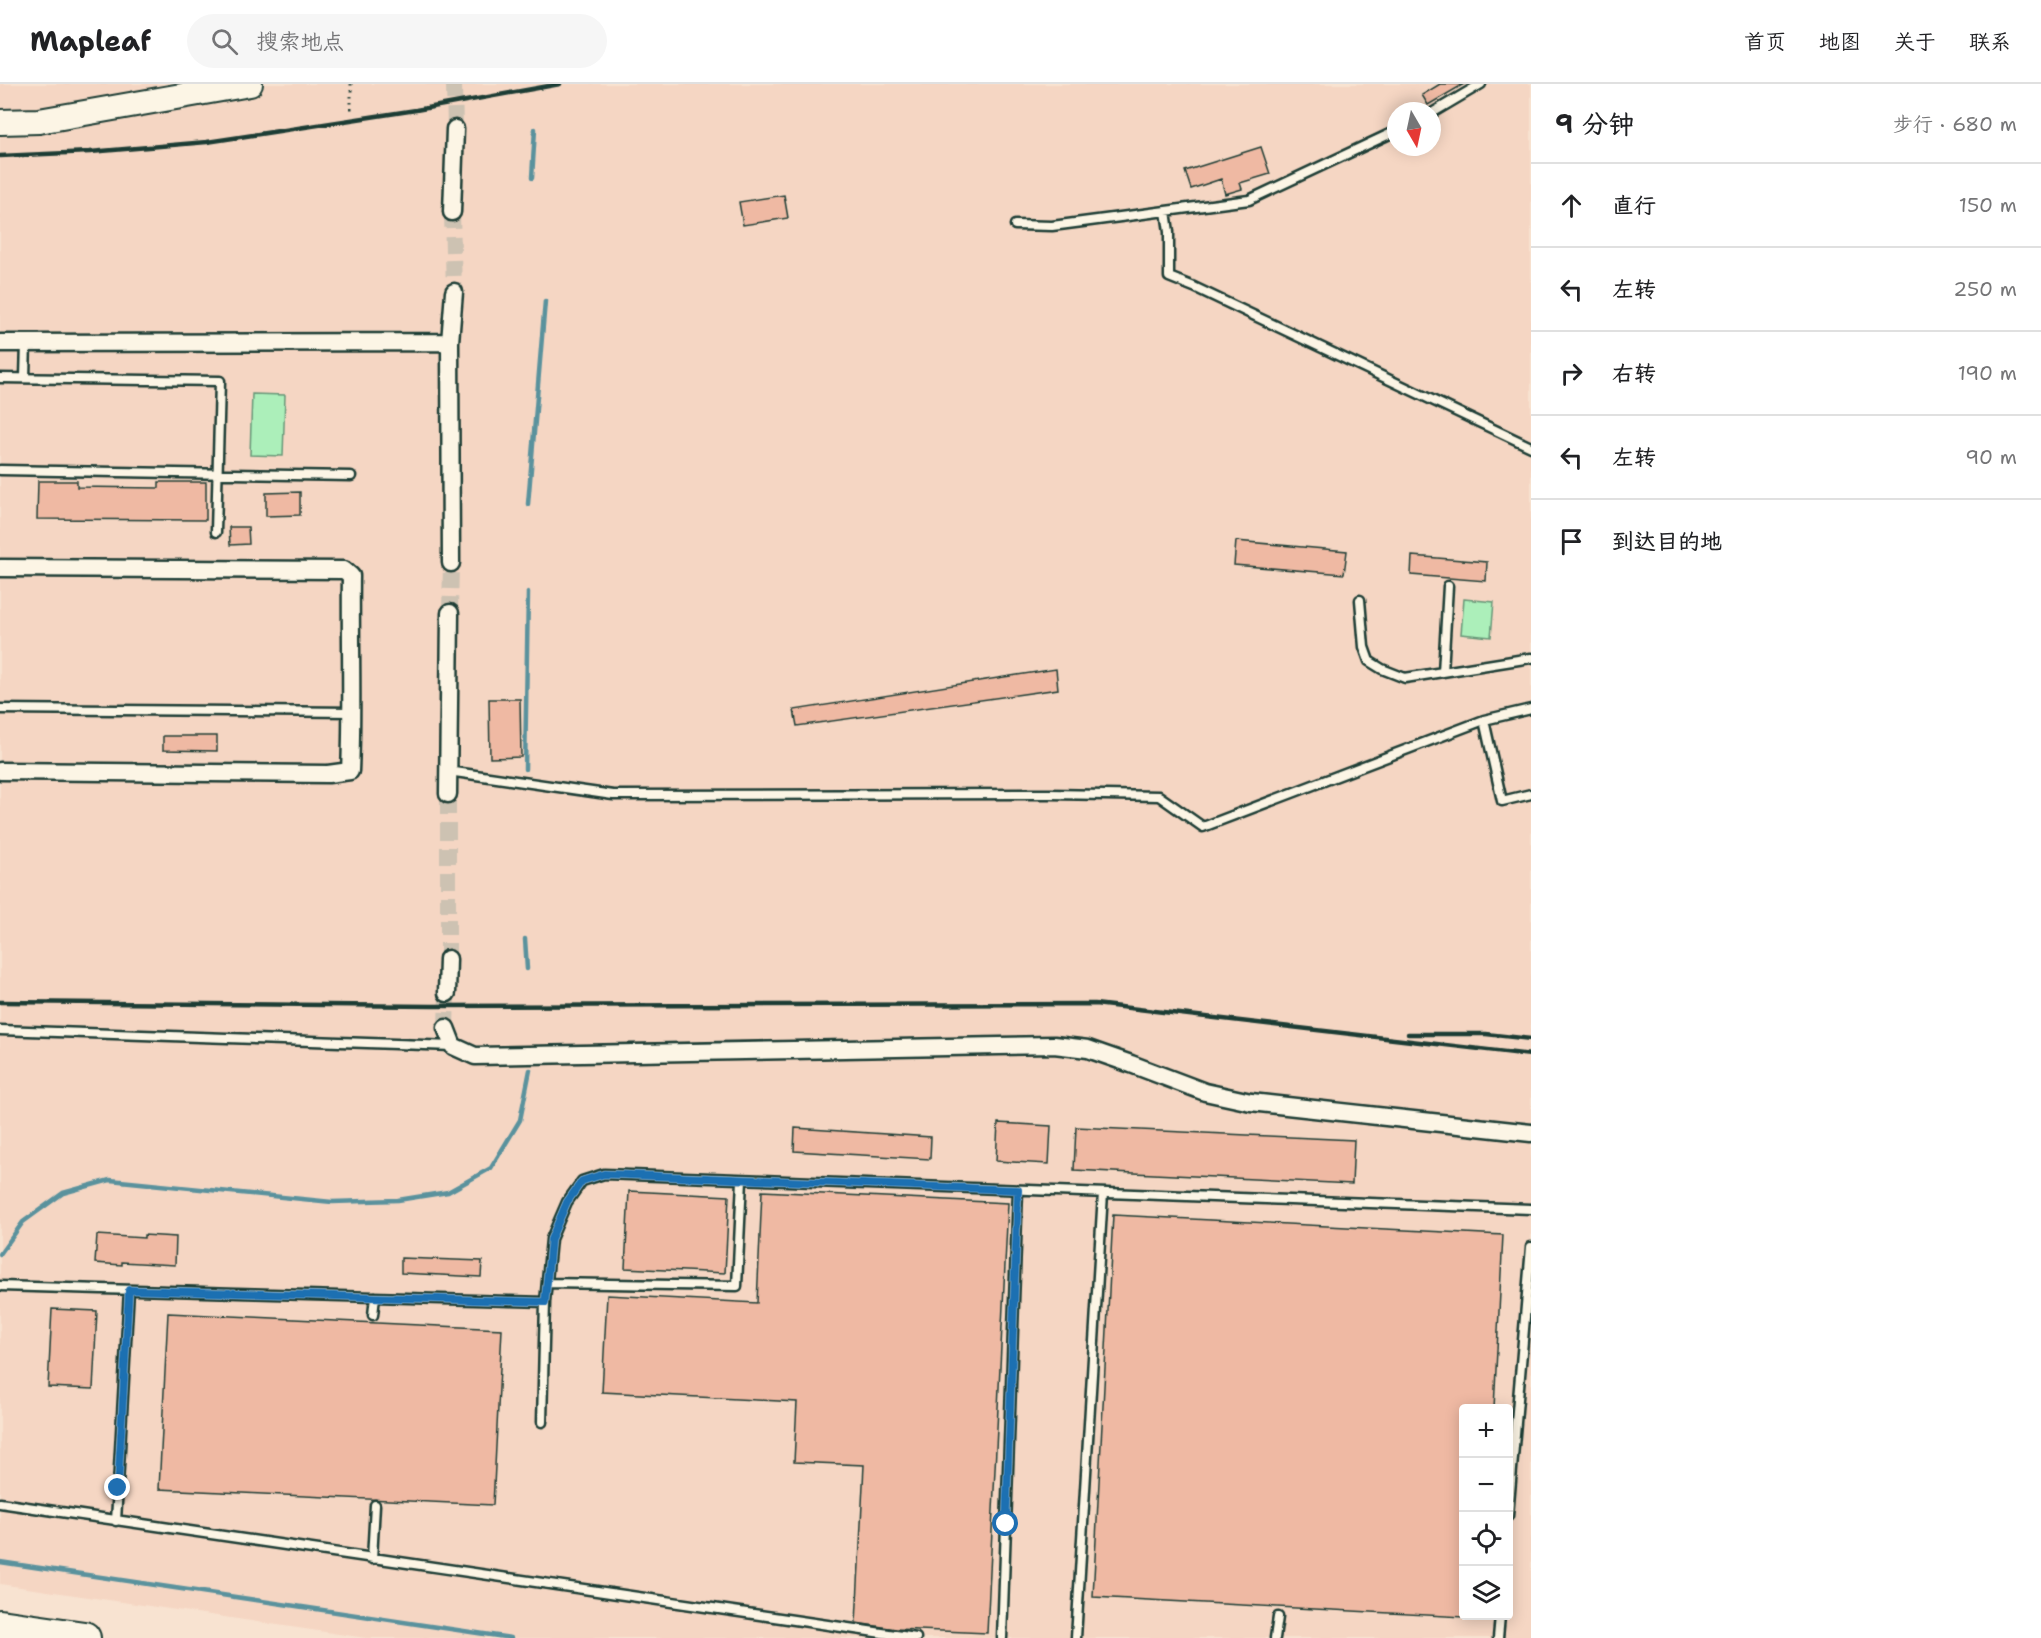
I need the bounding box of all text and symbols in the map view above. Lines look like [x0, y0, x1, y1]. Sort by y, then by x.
search box [187, 14, 607, 68]
text: Mapleaf [30, 22, 151, 60]
icon: search [208, 25, 241, 58]
text: 搜索地点 [256, 27, 344, 56]
text: 首页 [1744, 28, 1786, 56]
text: 地图 [1819, 28, 1861, 56]
text: 关于 [1894, 28, 1936, 56]
text: 联系 [1969, 28, 2011, 56]
north arrow [1387, 102, 1441, 156]
text: 9 分钟 [1555, 106, 1634, 141]
text: 步行 · 680 m [1893, 111, 2017, 137]
icon: ahead [1555, 189, 1588, 222]
text: 直行 [1612, 191, 1656, 220]
text: 150 m [1959, 192, 2017, 218]
icon: left [1555, 273, 1588, 306]
text: 左转 [1612, 275, 1656, 304]
text: 250 m [1953, 276, 2017, 302]
icon: right [1555, 357, 1588, 390]
text: 右转 [1612, 359, 1656, 388]
text: 190 m [1958, 360, 2017, 386]
icon: left [1555, 441, 1588, 474]
text: 左转 [1612, 443, 1656, 472]
text: 90 m [1965, 444, 2017, 470]
icon: arrive [1555, 525, 1588, 558]
text: 到达目的地 [1612, 527, 1722, 556]
map controls [1459, 1404, 1513, 1620]
button: + [1459, 1404, 1513, 1458]
button: − [1459, 1458, 1513, 1512]
route end [104, 1474, 130, 1500]
route start [992, 1510, 1018, 1536]
button: locate [1459, 1512, 1513, 1566]
button: layers [1459, 1566, 1513, 1620]

